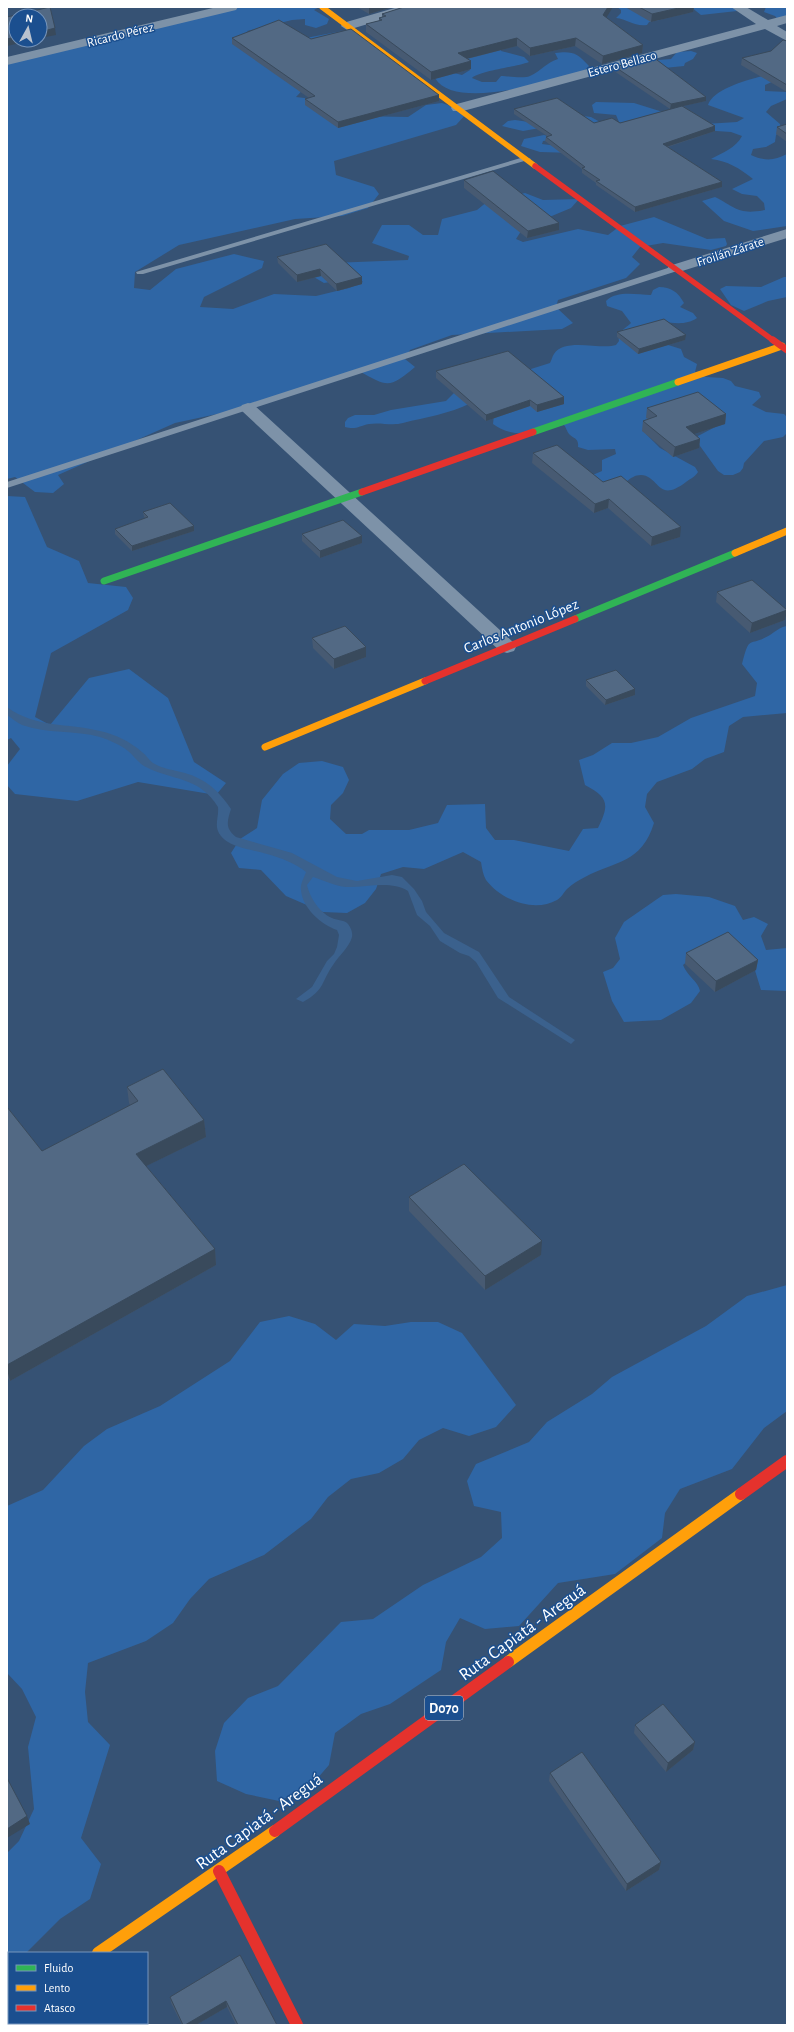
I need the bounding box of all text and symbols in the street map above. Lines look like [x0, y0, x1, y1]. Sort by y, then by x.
north arrow [8, 8, 48, 48]
text: N [25, 13, 34, 25]
street label: Ricardo Pérez [86, 21, 155, 50]
street label: Estero Bellaco [587, 49, 658, 80]
street label: Froilán Zárate [695, 235, 766, 269]
street label: Carlos Antonio López [462, 597, 581, 656]
street label: Ruta Capiatá - Areguá [456, 1581, 589, 1685]
road number: D070 [425, 1696, 463, 1720]
street label: Ruta Capiatá - Areguá [193, 1770, 326, 1874]
legend [8, 1952, 148, 2024]
text: Fluido [44, 1962, 73, 1974]
text: Lento [44, 1982, 70, 1994]
text: Atasco [44, 2002, 75, 2014]

